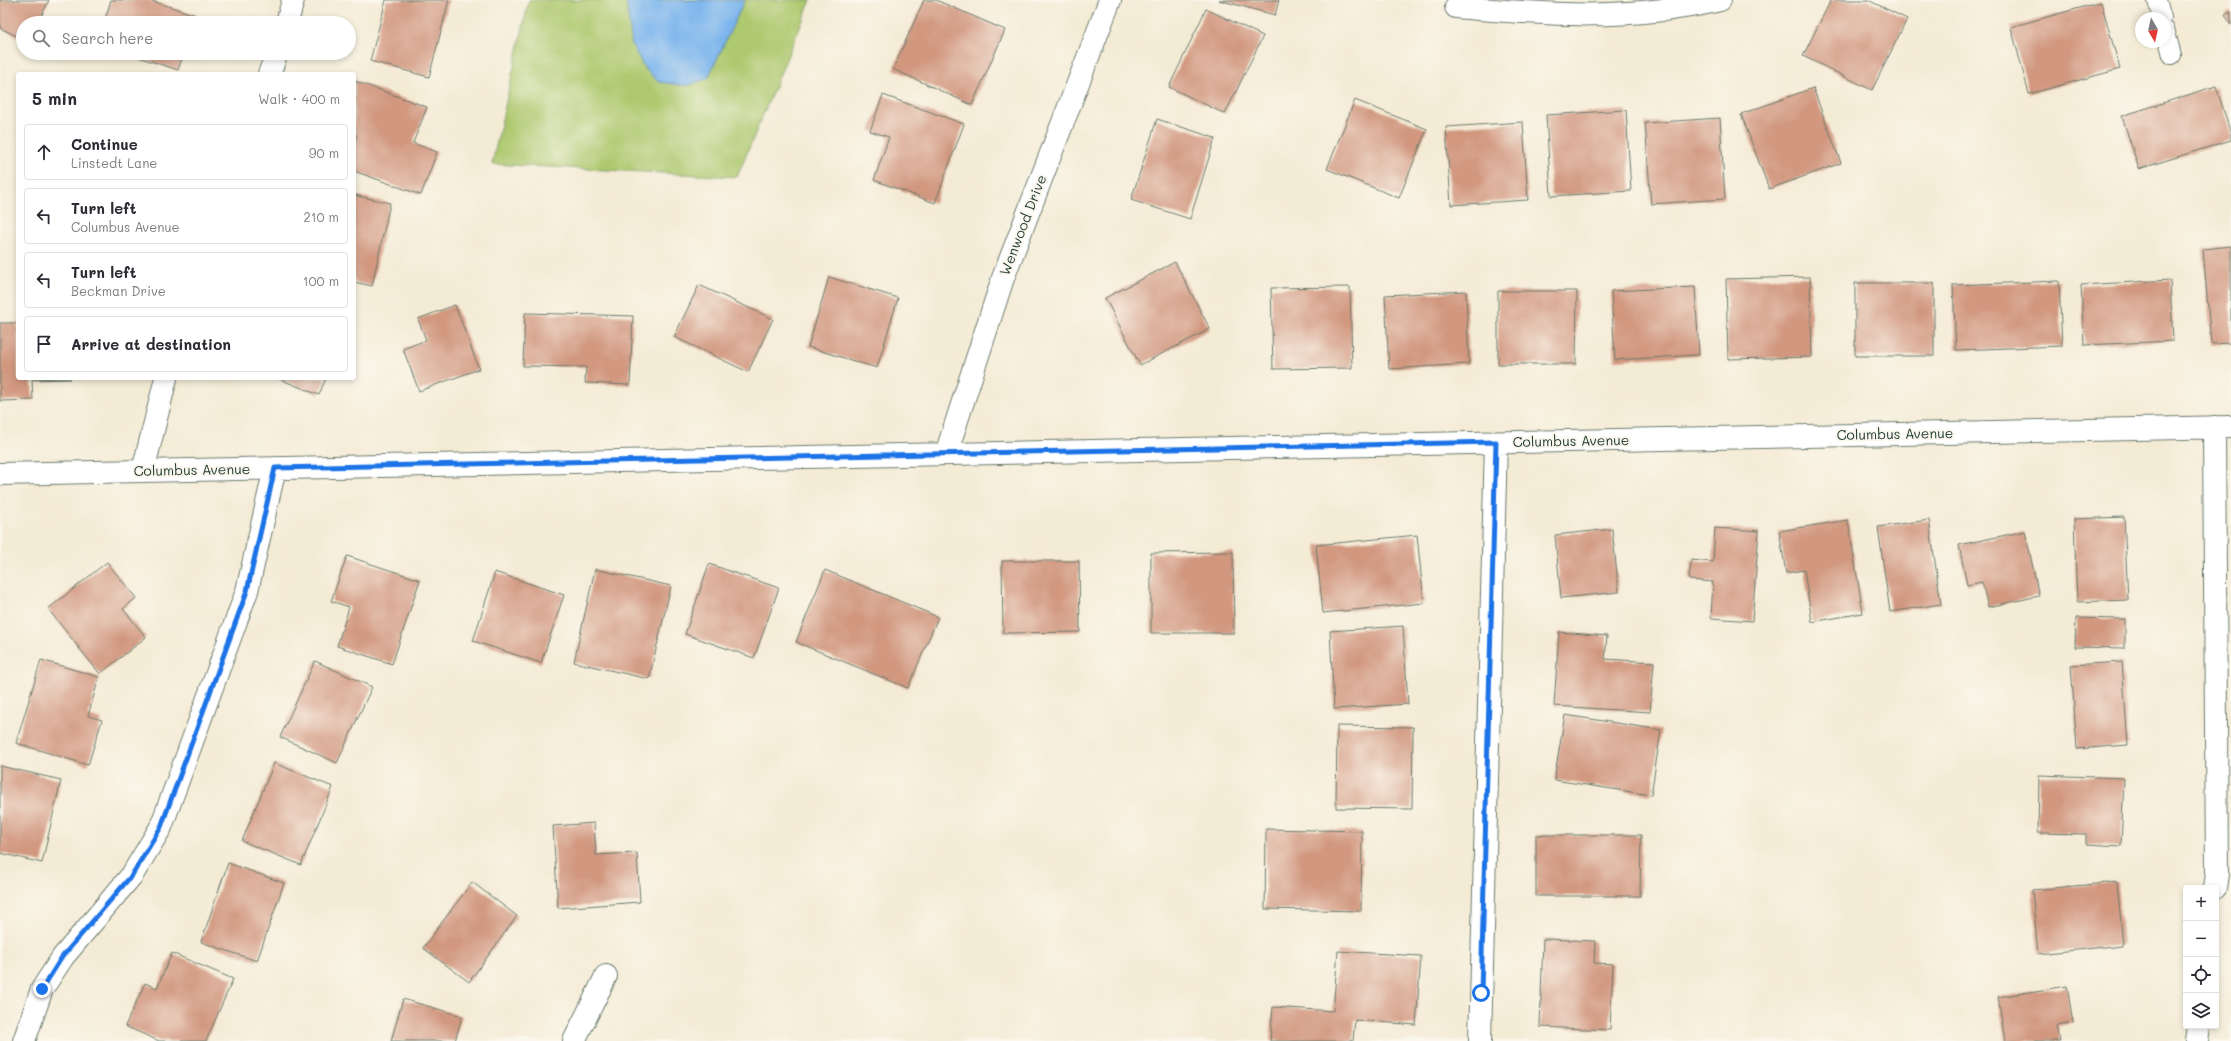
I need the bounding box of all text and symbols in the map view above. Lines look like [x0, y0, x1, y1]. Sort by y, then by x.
north arrow [2135, 12, 2171, 48]
search box [16, 16, 356, 60]
icon: search [30, 27, 52, 49]
text: Search here [62, 28, 153, 48]
text: 5 min [32, 87, 77, 109]
text: Walk · 400 m [258, 90, 340, 107]
text: Continue [71, 134, 138, 154]
icon: ahead [33, 141, 55, 163]
text: 90 m [309, 144, 339, 161]
text: Linstedt Lane [71, 154, 157, 171]
street label: Wenwood Drive [995, 172, 1050, 278]
text: Turn left [71, 198, 136, 218]
icon: left [33, 205, 55, 227]
text: 210 m [303, 208, 339, 225]
text: Columbus Avenue [71, 218, 180, 235]
text: Turn left [71, 262, 136, 282]
icon: left [33, 269, 55, 291]
text: 100 m [303, 272, 339, 289]
text: Beckman Drive [71, 282, 166, 299]
icon: arrive [33, 333, 55, 355]
text: Arrive at destination [71, 334, 231, 354]
street label: Columbus Avenue [1836, 423, 1954, 444]
street label: Columbus Avenue [1512, 430, 1630, 451]
street label: Columbus Avenue [133, 459, 251, 480]
map controls [2183, 885, 2219, 1029]
button: + [2183, 885, 2219, 921]
button: − [2183, 921, 2219, 957]
button: locate [2183, 957, 2219, 993]
route end [33, 980, 51, 998]
route start [1472, 984, 1490, 1002]
button: layers [2183, 993, 2219, 1029]

